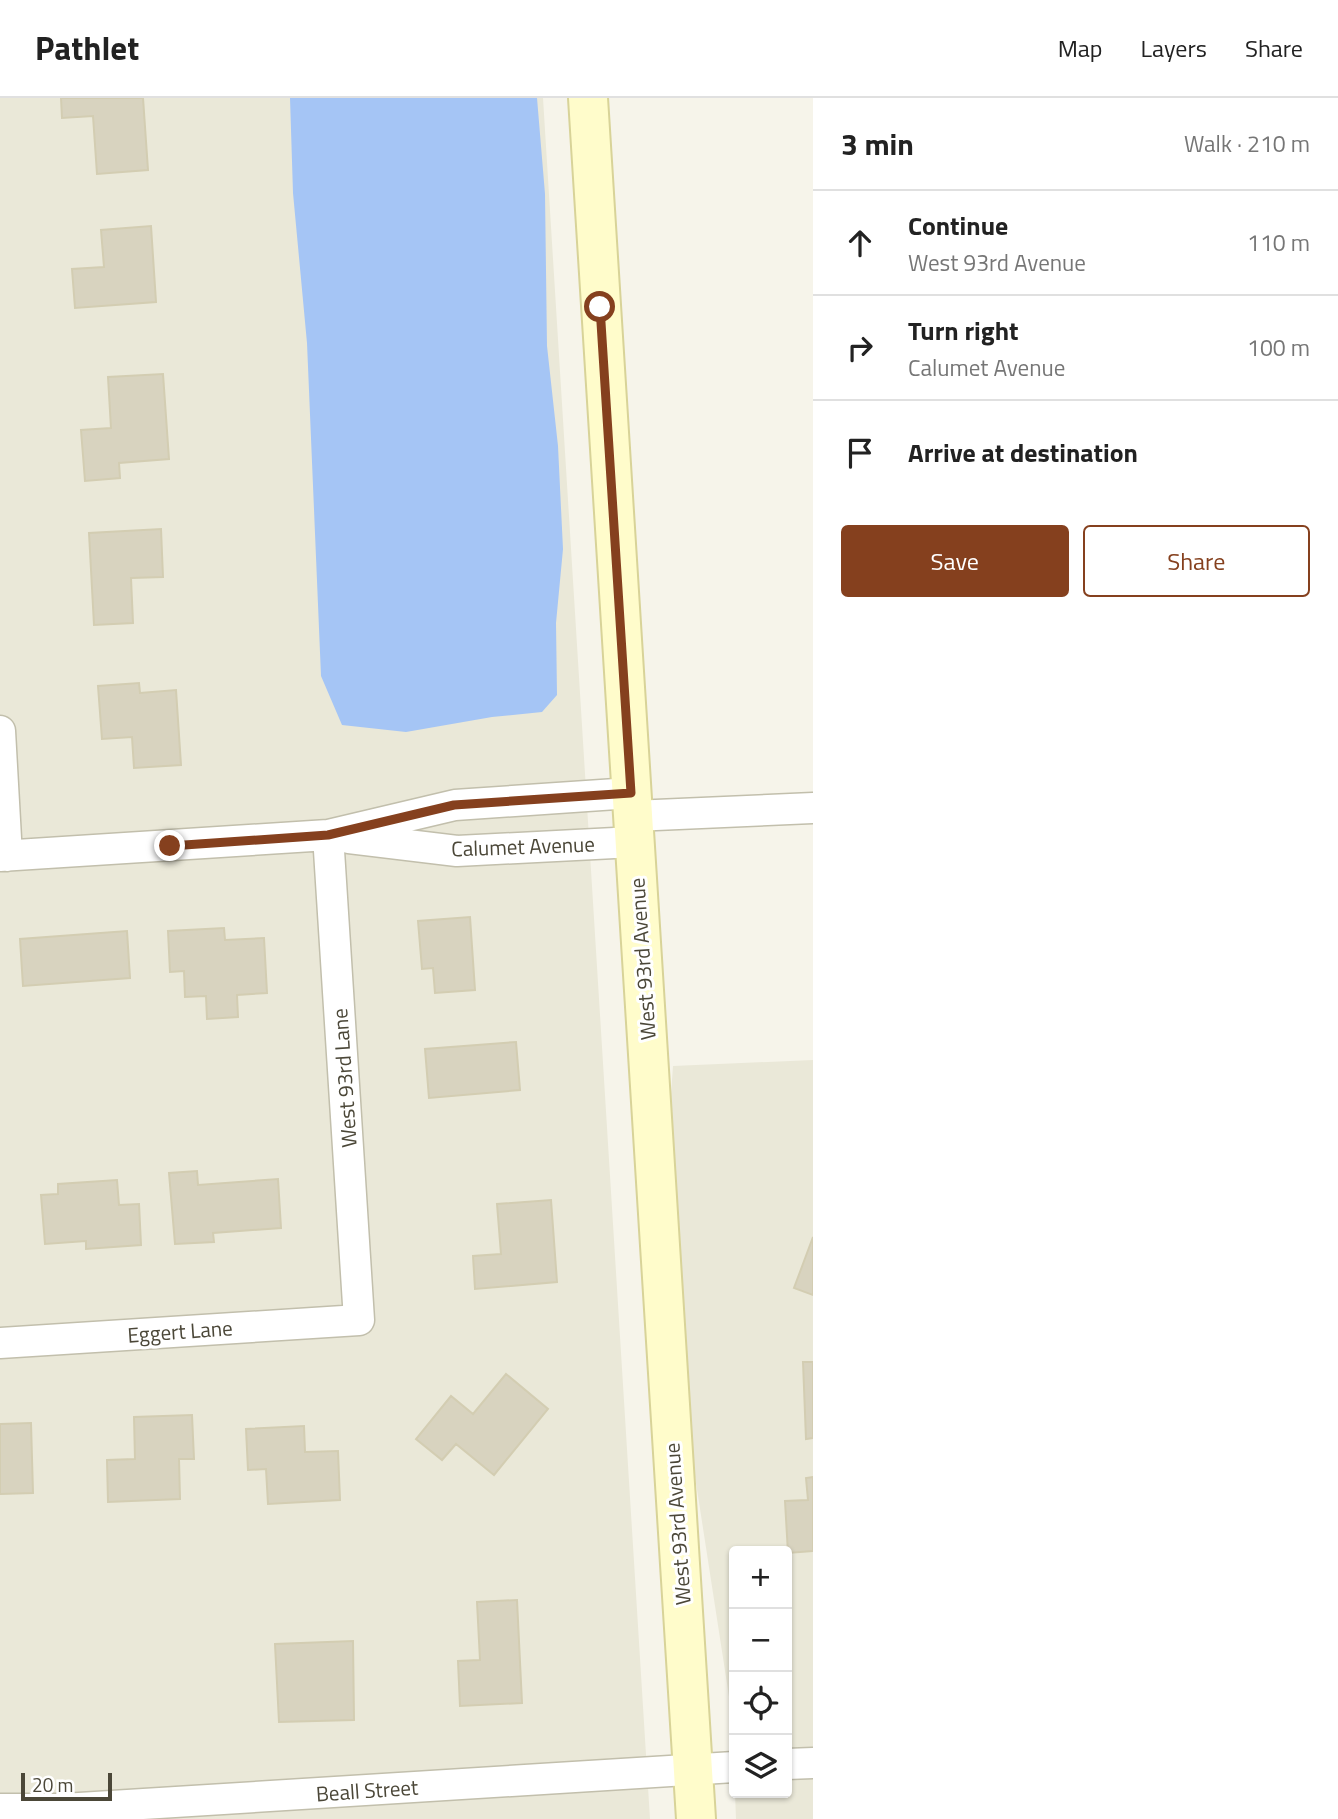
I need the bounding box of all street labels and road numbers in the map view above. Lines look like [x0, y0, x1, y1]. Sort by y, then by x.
street label: Calumet Avenue [451, 828, 595, 864]
street label: West 93rd Avenue [620, 877, 664, 1041]
street label: West 93rd Lane [323, 1007, 365, 1149]
street label: Eggert Lane [126, 1311, 234, 1351]
street label: West 93rd Avenue [655, 1442, 699, 1606]
street label: Beall Street [315, 1770, 420, 1810]

